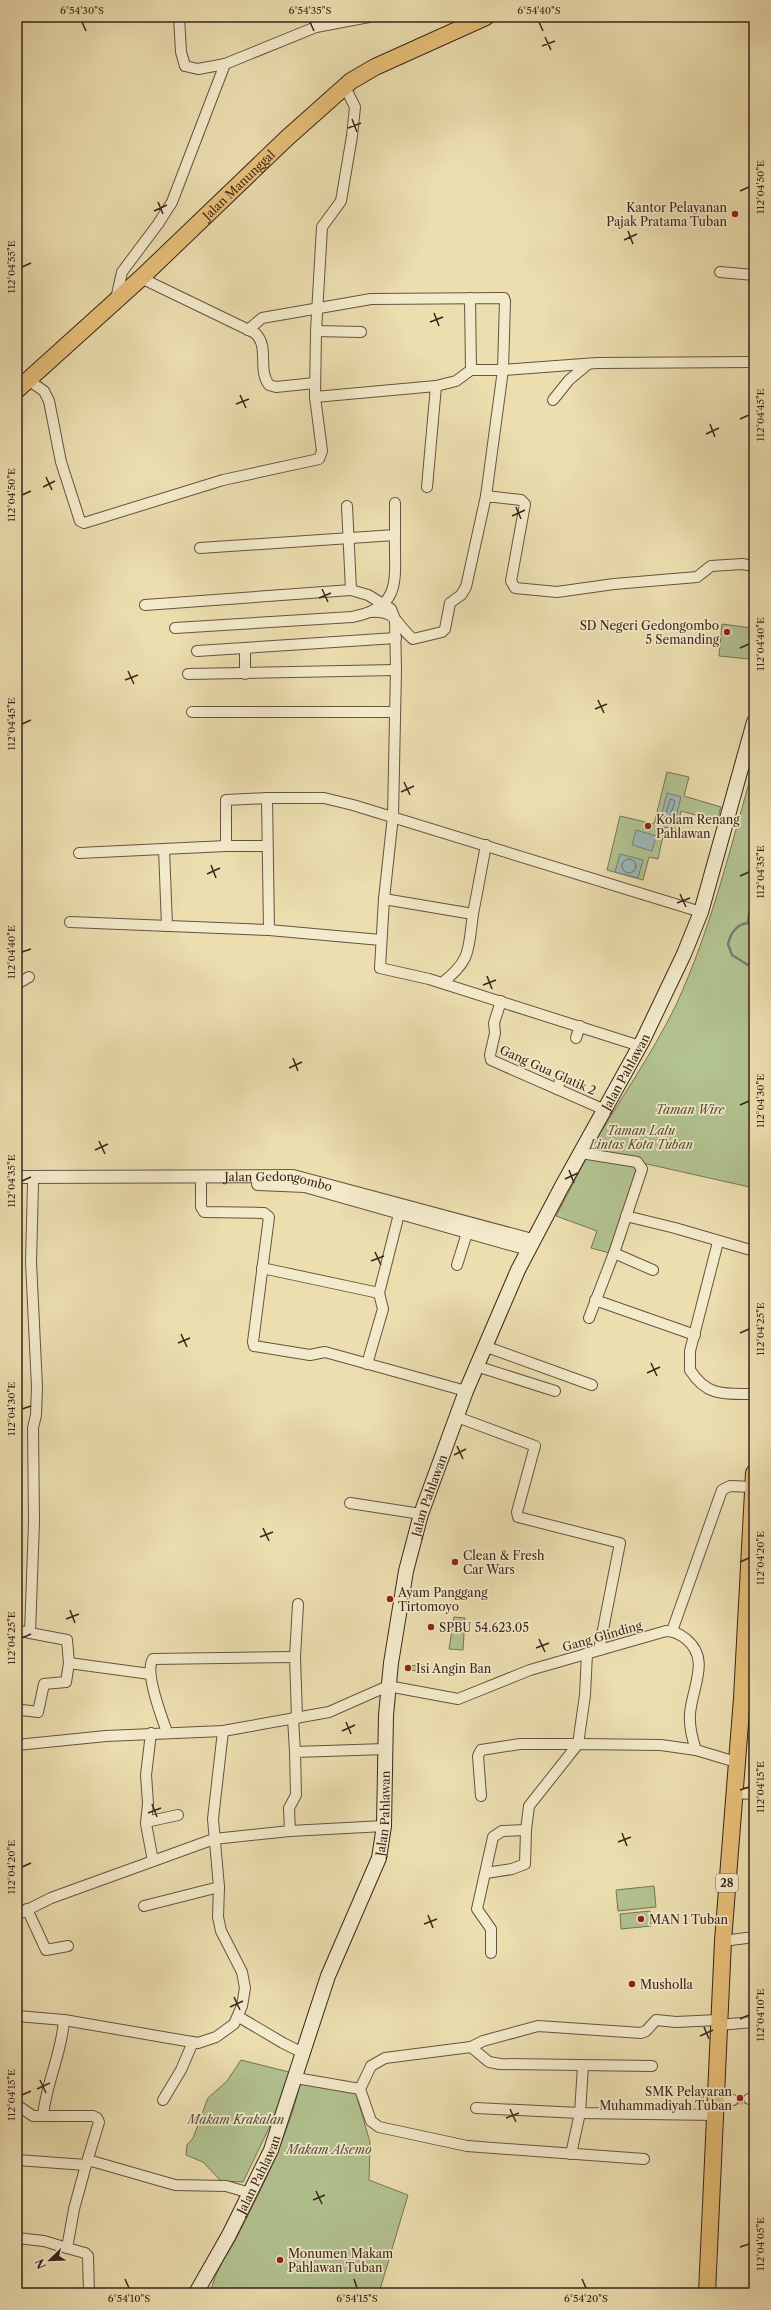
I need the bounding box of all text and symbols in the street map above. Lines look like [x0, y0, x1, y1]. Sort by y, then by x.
text: 6°54'30"S [60, 4, 104, 17]
text: 6°54'35"S [289, 4, 331, 17]
text: 6°54'40"S [517, 4, 561, 17]
street label: Jalan Manunggal [198, 146, 278, 224]
text: 112°04'50"E [754, 160, 767, 214]
place label: Kantor Pelayanan Pajak Pratama Tuban [606, 200, 727, 229]
marker: Kantor Pelayanan Pajak Pratama Tuban [730, 209, 740, 219]
text: 112°04'55"E [5, 240, 18, 294]
text: 112°04'45"E [754, 388, 767, 441]
text: 112°04'50"E [5, 468, 18, 522]
text: 112°04'40"E [754, 617, 767, 671]
place label: SD Negeri Gedongombo 5 Semanding [580, 618, 720, 647]
marker: SD Negeri Gedongombo 5 Semanding [722, 627, 732, 637]
text: 112°04'45"E [5, 697, 18, 750]
place label: Kolam Renang Pahlawan [656, 812, 740, 841]
marker: Kolam Renang Pahlawan [643, 821, 653, 831]
text: 112°04'35"E [754, 845, 767, 899]
text: 112°04'40"E [5, 925, 18, 979]
street label: Jalan Pahlawan [597, 1031, 653, 1115]
street label: Gang Gua Glatik 2 [498, 1042, 599, 1098]
text: 112°04'30"E [754, 1074, 767, 1128]
park label: Taman Wire [656, 1102, 726, 1117]
park label: Taman Lalu Lintas Kota Tuban [588, 1123, 693, 1152]
text: 112°04'35"E [5, 1154, 18, 1208]
street label: Jalan Gedongombo [222, 1168, 334, 1194]
text: 112°04'25"E [754, 1302, 767, 1356]
text: 112°04'30"E [5, 1382, 18, 1436]
street label: Jalan Pahlawan [407, 1452, 450, 1540]
text: 112°04'20"E [754, 1531, 767, 1585]
place label: Clean & Fresh Car Wars [463, 1548, 545, 1577]
marker: Clean & Fresh Car Wars [450, 1557, 460, 1567]
place label: Ayam Panggang Tirtomoyo [397, 1585, 488, 1614]
marker: Ayam Panggang Tirtomoyo [385, 1594, 395, 1604]
text: 112°04'25"E [5, 1611, 18, 1665]
street label: Gang Glinding [560, 1617, 644, 1655]
place label: SPBU 54.623.05 [439, 1620, 529, 1635]
marker: SPBU 54.623.05 [426, 1622, 436, 1632]
place label: Isi Angin Ban [416, 1661, 492, 1676]
marker: Isi Angin Ban [403, 1663, 413, 1673]
text: 112°04'15"E [754, 1761, 767, 1813]
street label: Jalan Pahlawan [372, 1770, 393, 1859]
text: 112°04'20"E [5, 1840, 18, 1894]
road number: 28 [716, 1874, 738, 1892]
place label: MAN 1 Tuban [649, 1912, 729, 1927]
marker: MAN 1 Tuban [636, 1914, 646, 1924]
place label: Musholla [640, 1977, 694, 1992]
marker: Musholla [627, 1979, 637, 1989]
text: 112°04'10"E [754, 1989, 767, 2041]
text: 112°04'15"E [5, 2069, 18, 2121]
place label: SMK Pelayaran Muhammadiyah Tuban [599, 2084, 732, 2113]
marker: SMK Pelayaran Muhammadiyah Tuban [735, 2093, 745, 2103]
park label: Makam Krakalan [186, 2112, 284, 2127]
street label: Jalan Pahlawan [232, 2133, 283, 2218]
park label: Makam Alsemo [284, 2142, 372, 2157]
text: 112°04'05"E [754, 2217, 767, 2271]
north arrow [30, 2240, 70, 2280]
place label: Monumen Makam Pahlawan Tuban [288, 2246, 393, 2275]
marker: Monumen Makam Pahlawan Tuban [275, 2255, 285, 2265]
text: N [32, 2256, 49, 2271]
text: 6°54'10"S [108, 2292, 150, 2305]
text: 6°54'15"S [336, 2292, 378, 2305]
text: 6°54'20"S [564, 2292, 608, 2305]

